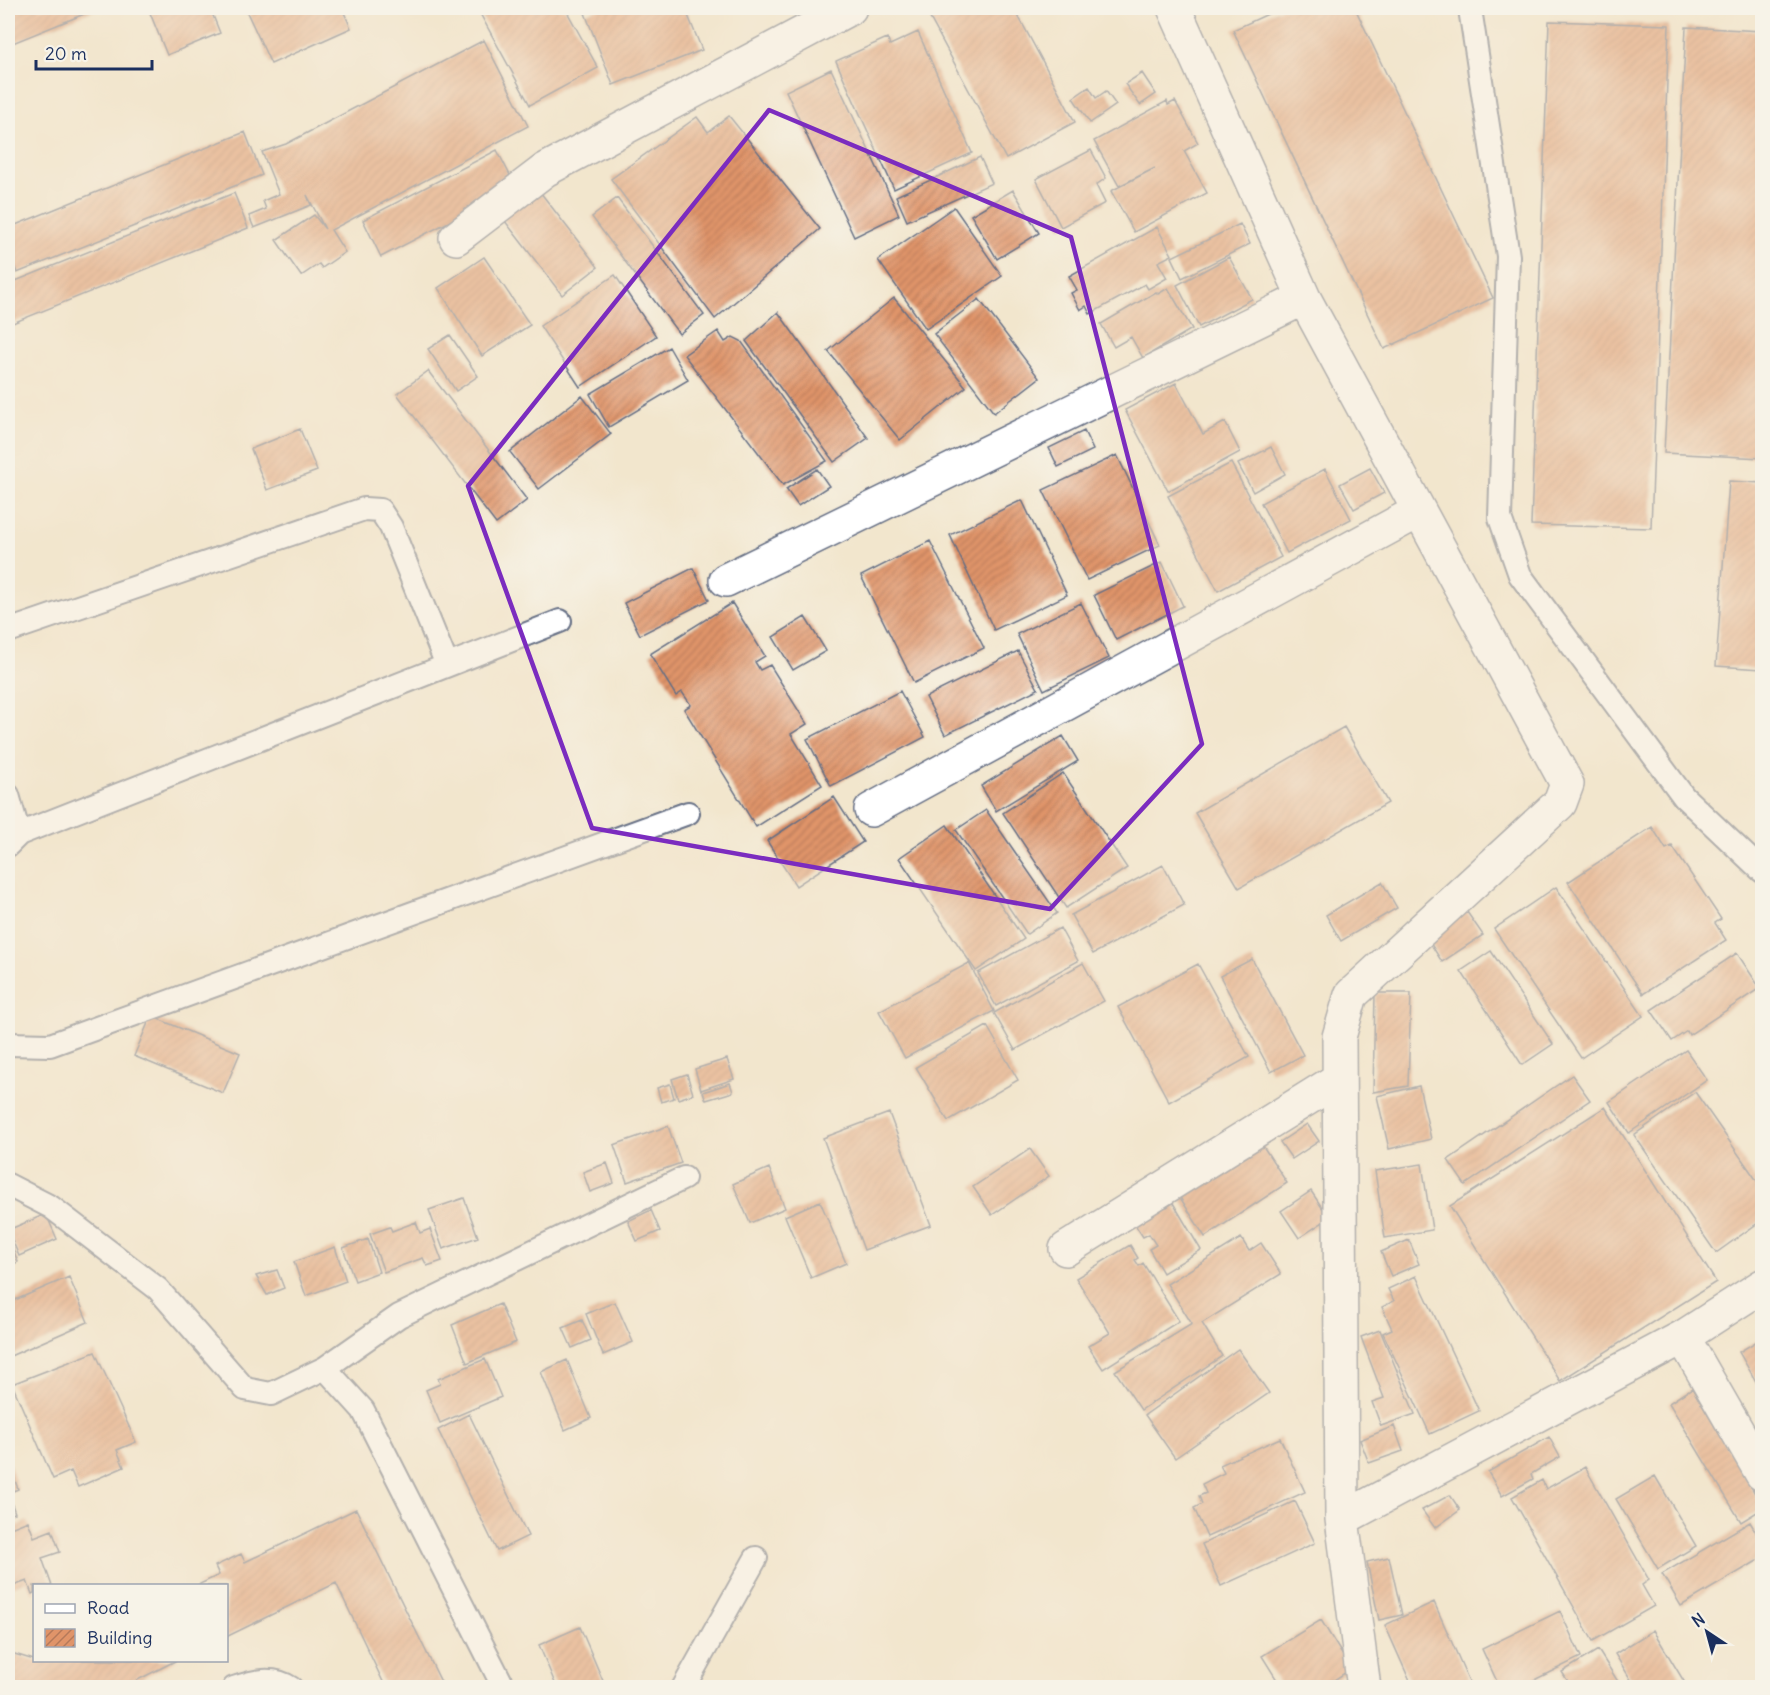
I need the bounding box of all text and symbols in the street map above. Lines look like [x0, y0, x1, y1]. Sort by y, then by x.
scale bar [36, 33, 152, 71]
text: 20 m [45, 42, 87, 65]
legend [33, 1584, 228, 1662]
text: Road [87, 1596, 130, 1619]
north arrow [1677, 1602, 1737, 1662]
text: N [1688, 1609, 1709, 1631]
text: Building [87, 1626, 152, 1649]

